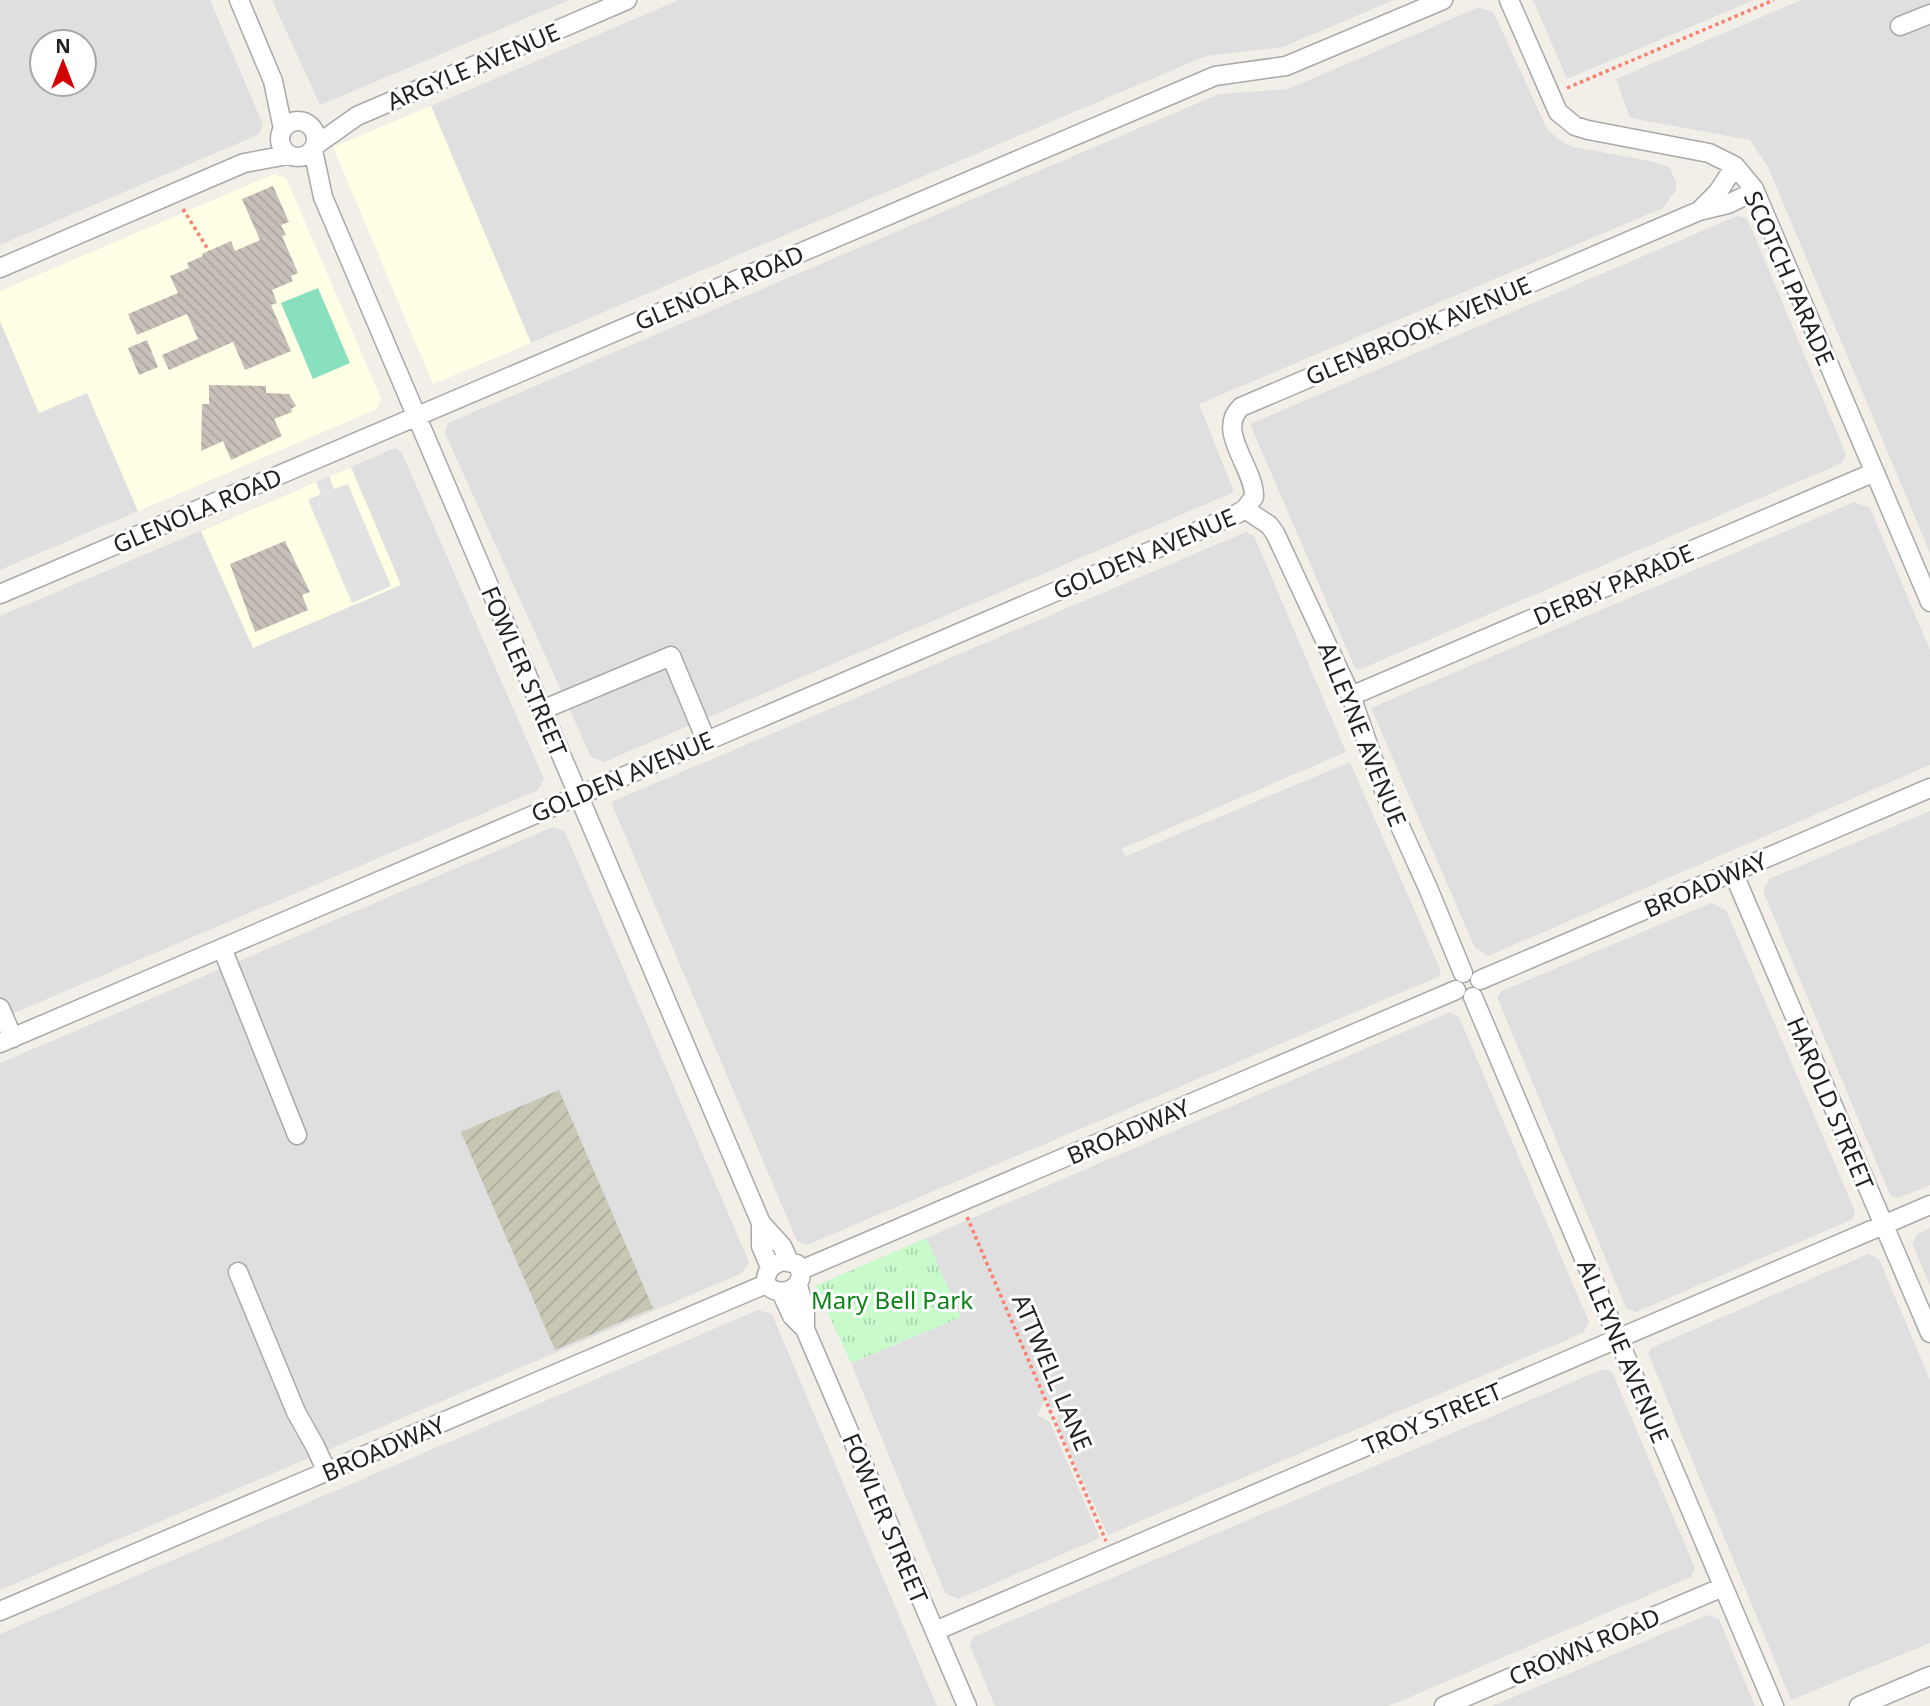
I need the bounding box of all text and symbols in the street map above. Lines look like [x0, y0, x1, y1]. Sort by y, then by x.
street label: ARGYLE AVENUE [382, 15, 564, 117]
north arrow [28, 28, 98, 98]
text: N [55, 33, 71, 59]
street label: SCOTCH PARADE [1737, 186, 1843, 370]
street label: GLENOLA ROAD [629, 237, 809, 337]
street label: GLENBROOK AVENUE [1300, 268, 1536, 392]
street label: GLENOLA ROAD [107, 460, 287, 560]
street label: GOLDEN AVENUE [1048, 500, 1240, 606]
street label: DERBY PARADE [1528, 535, 1698, 633]
street label: FOWLER STREET [474, 581, 576, 762]
street label: ALLEYNE AVENUE [1311, 637, 1415, 831]
street label: GOLDEN AVENUE [526, 723, 718, 829]
street label: BROADWAY [1639, 843, 1772, 925]
street label: HAROLD STREET [1780, 1012, 1883, 1195]
street label: BROADWAY [1062, 1090, 1195, 1172]
street label: ALLEYNE AVENUE [1570, 1254, 1678, 1448]
park label: Mary Bell Park [811, 1283, 973, 1316]
street label: ATTWELL LANE [1005, 1289, 1101, 1455]
street label: TROY STREET [1357, 1374, 1507, 1462]
street label: BROADWAY [317, 1407, 450, 1489]
street label: FOWLER STREET [835, 1428, 937, 1609]
street label: CROWN ROAD [1503, 1599, 1665, 1693]

